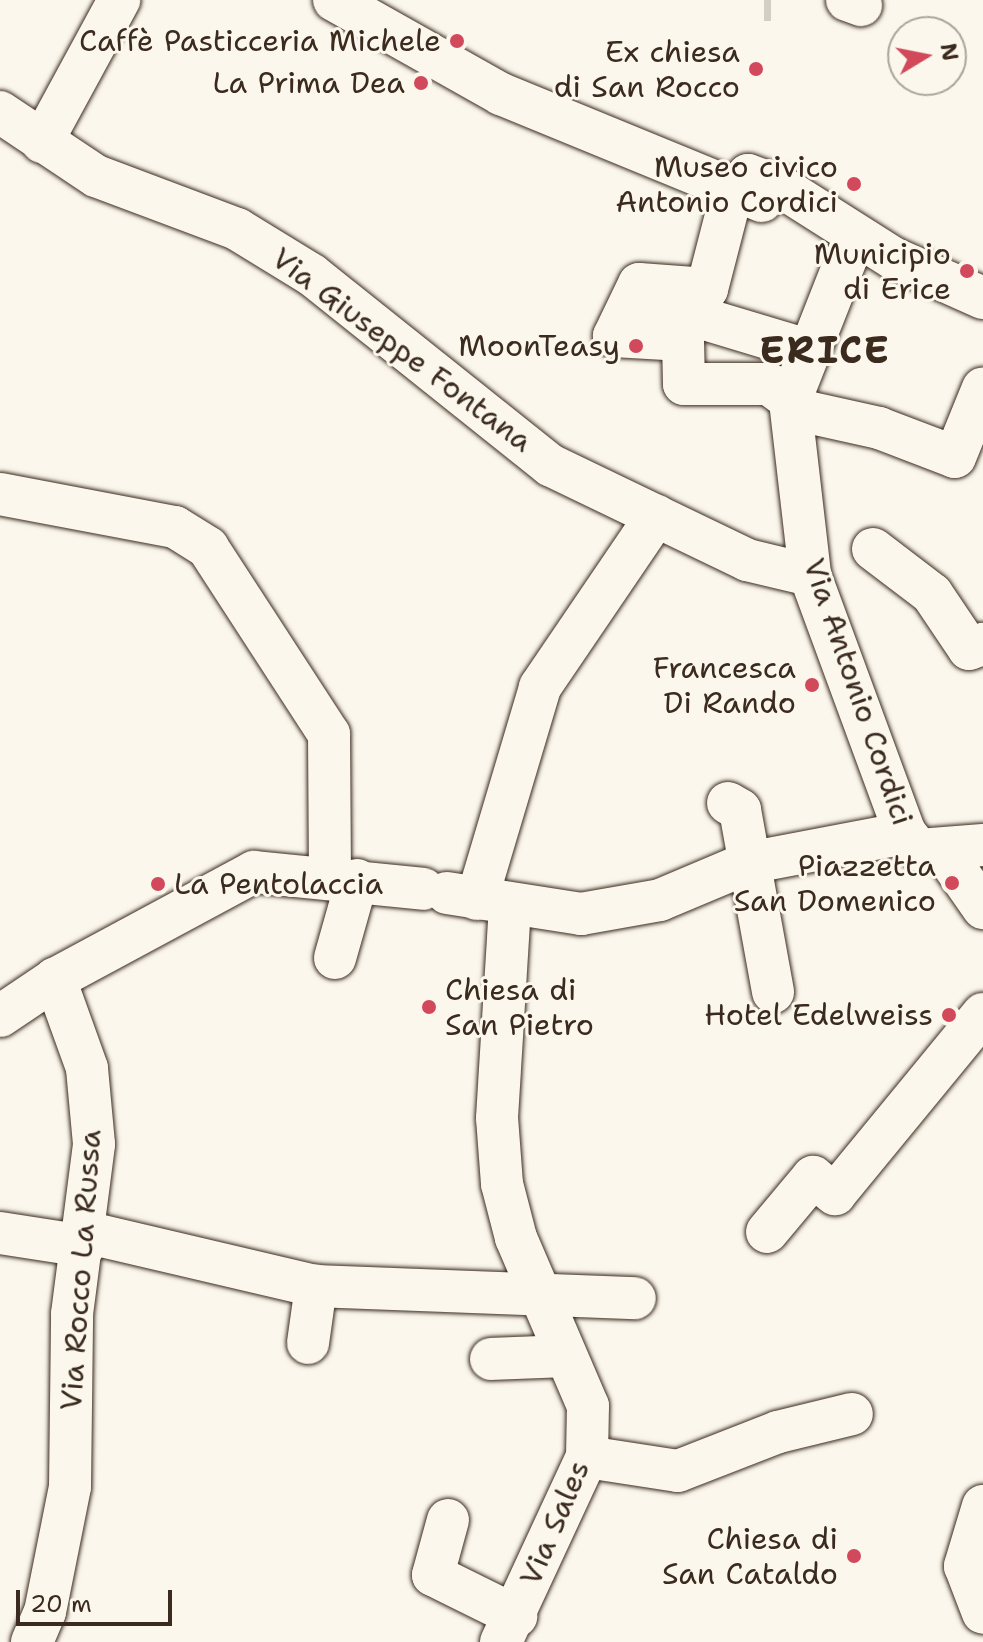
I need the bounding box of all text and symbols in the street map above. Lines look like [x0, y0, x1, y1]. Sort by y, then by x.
north arrow [887, 16, 967, 96]
place label: Caffè Pasticceria Michele [79, 23, 441, 59]
marker: Caffè Pasticceria Michele [448, 32, 466, 50]
place label: Ex chiesa di San Rocco [554, 34, 740, 104]
text: N [933, 41, 965, 63]
marker: Ex chiesa di San Rocco [747, 60, 765, 78]
place label: La Prima Dea [213, 65, 405, 101]
marker: La Prima Dea [412, 74, 430, 92]
place label: Museo civico Antonio Cordici [615, 149, 838, 220]
marker: Museo civico Antonio Cordici [845, 175, 863, 193]
place label: Municipio di Erice [814, 236, 951, 306]
street label: Via Giuseppe Fontana [265, 240, 539, 460]
marker: Municipio di Erice [958, 262, 976, 280]
district label: ERICE [759, 327, 891, 373]
place label: MoonTeasy [458, 328, 620, 364]
marker: MoonTeasy [627, 337, 645, 355]
street label: Via Antonio Cordici [795, 554, 921, 830]
place label: Francesca Di Rando [653, 650, 796, 720]
marker: Francesca Di Rando [803, 676, 821, 694]
place label: Piazzetta San Domenico [734, 848, 936, 918]
place label: La Pentolaccia [174, 866, 383, 902]
marker: Piazzetta San Domenico [943, 874, 961, 892]
marker: La Pentolaccia [149, 875, 167, 893]
place label: Chiesa di San Pietro [445, 972, 594, 1042]
place label: Hotel Edelweiss [704, 997, 933, 1033]
marker: Chiesa di San Pietro [420, 998, 438, 1016]
marker: Hotel Edelweiss [940, 1006, 958, 1024]
street label: Via Rocco La Russa [53, 1128, 109, 1412]
street label: Via Sales [513, 1455, 597, 1591]
place label: Chiesa di San Cataldo [662, 1521, 838, 1592]
marker: Chiesa di San Cataldo [845, 1547, 863, 1565]
scale bar [20, 1574, 176, 1624]
text: 20 m [30, 1588, 92, 1620]

